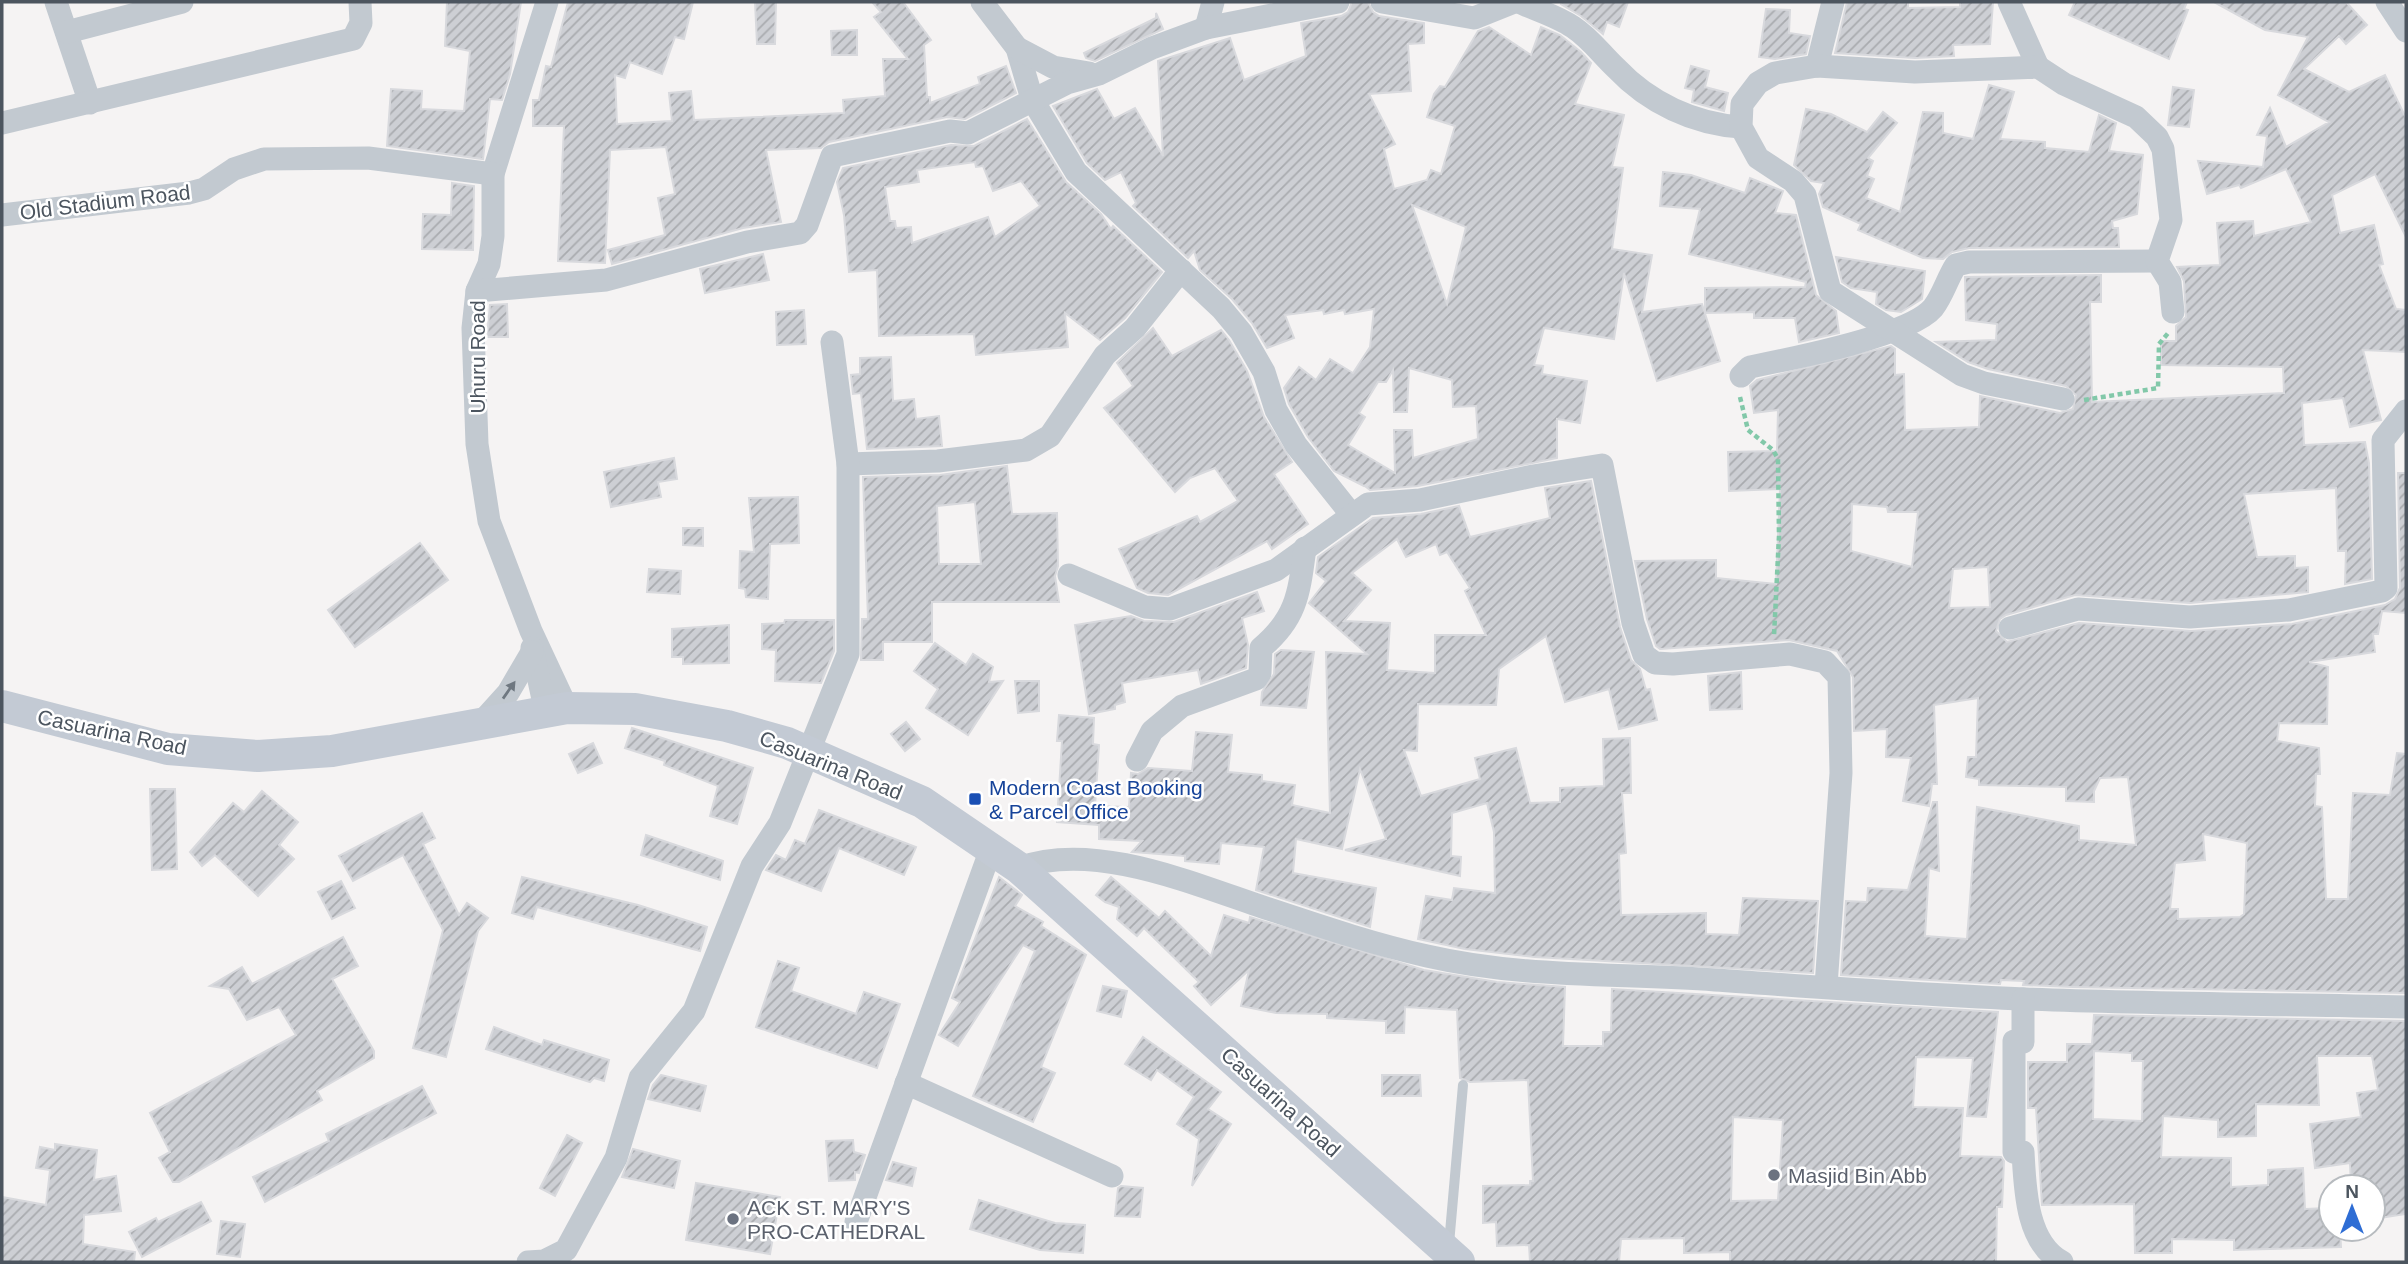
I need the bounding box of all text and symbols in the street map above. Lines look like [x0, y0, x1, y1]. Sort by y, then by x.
street label: Old Stadium Road [18, 180, 192, 224]
street label: Uhuru Road [466, 300, 489, 414]
one-way arrow [502, 681, 516, 699]
street label: Casuarina Road [35, 705, 189, 759]
street label: Casuarina Road [756, 726, 906, 804]
place label: Modern Coast Booking & Parcel Office [989, 776, 1203, 823]
marker: Modern Coast Booking & Parcel Office [967, 791, 983, 807]
street label: Casuarina Road [1217, 1043, 1345, 1161]
place label: Masjid Bin Abb [1788, 1164, 1927, 1187]
marker: Masjid Bin Abb [1766, 1167, 1782, 1183]
north arrow [2317, 1173, 2387, 1243]
text: N [2345, 1181, 2359, 1202]
place label: ACK ST. MARY'S PRO-CATHEDRAL [747, 1196, 925, 1243]
marker: ACK ST. MARY'S PRO-CATHEDRAL [725, 1211, 741, 1227]

